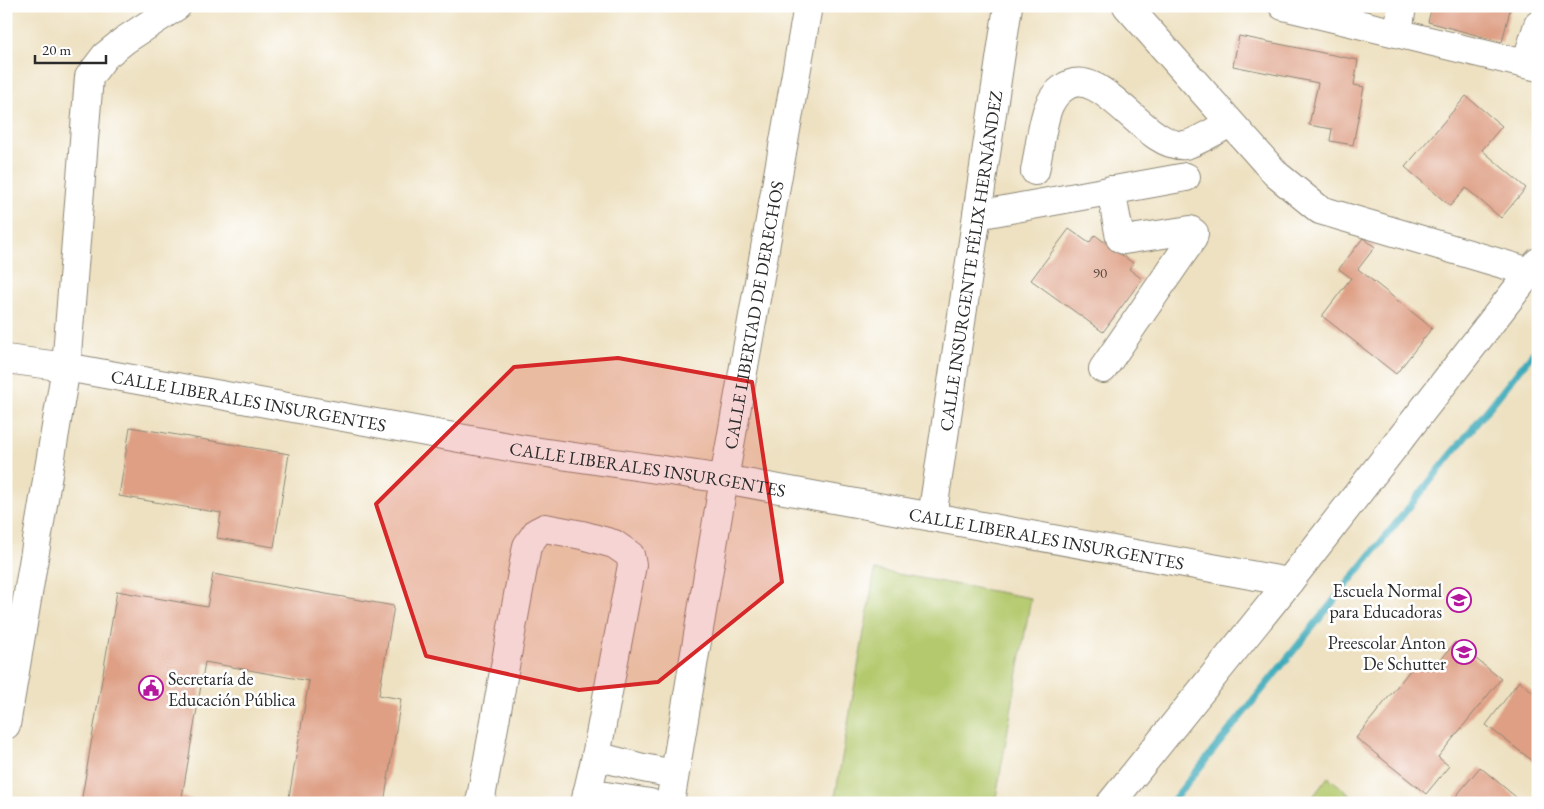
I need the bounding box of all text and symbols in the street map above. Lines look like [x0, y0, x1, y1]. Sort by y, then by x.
scale bar [35, 32, 106, 64]
text: 20 m [42, 40, 71, 59]
street label: CALLE INSURGENTE FÉLIX HERNÁNDEZ [933, 89, 1007, 433]
street label: CALLE LIBERTAD DE DERECHOS [718, 179, 788, 451]
house number: 90 [1093, 263, 1107, 282]
street label: CALLE LIBERALES INSURGENTES [109, 364, 388, 436]
street label: CALLE LIBERALES INSURGENTES [508, 436, 788, 502]
street label: CALLE LIBERALES INSURGENTES [907, 501, 1186, 574]
place label: Escuela Normal para Educadoras [1329, 579, 1442, 623]
school or university icon: Escuela Normal para Educadoras [1446, 587, 1472, 613]
place label: Preescolar Anton De Schutter [1328, 631, 1446, 675]
school or university icon: Preescolar Anton De Schutter [1451, 639, 1477, 665]
place label: Secretaría de Educación Pública [168, 667, 296, 711]
public building icon: Secretaría de Educación Pública [138, 675, 164, 701]

